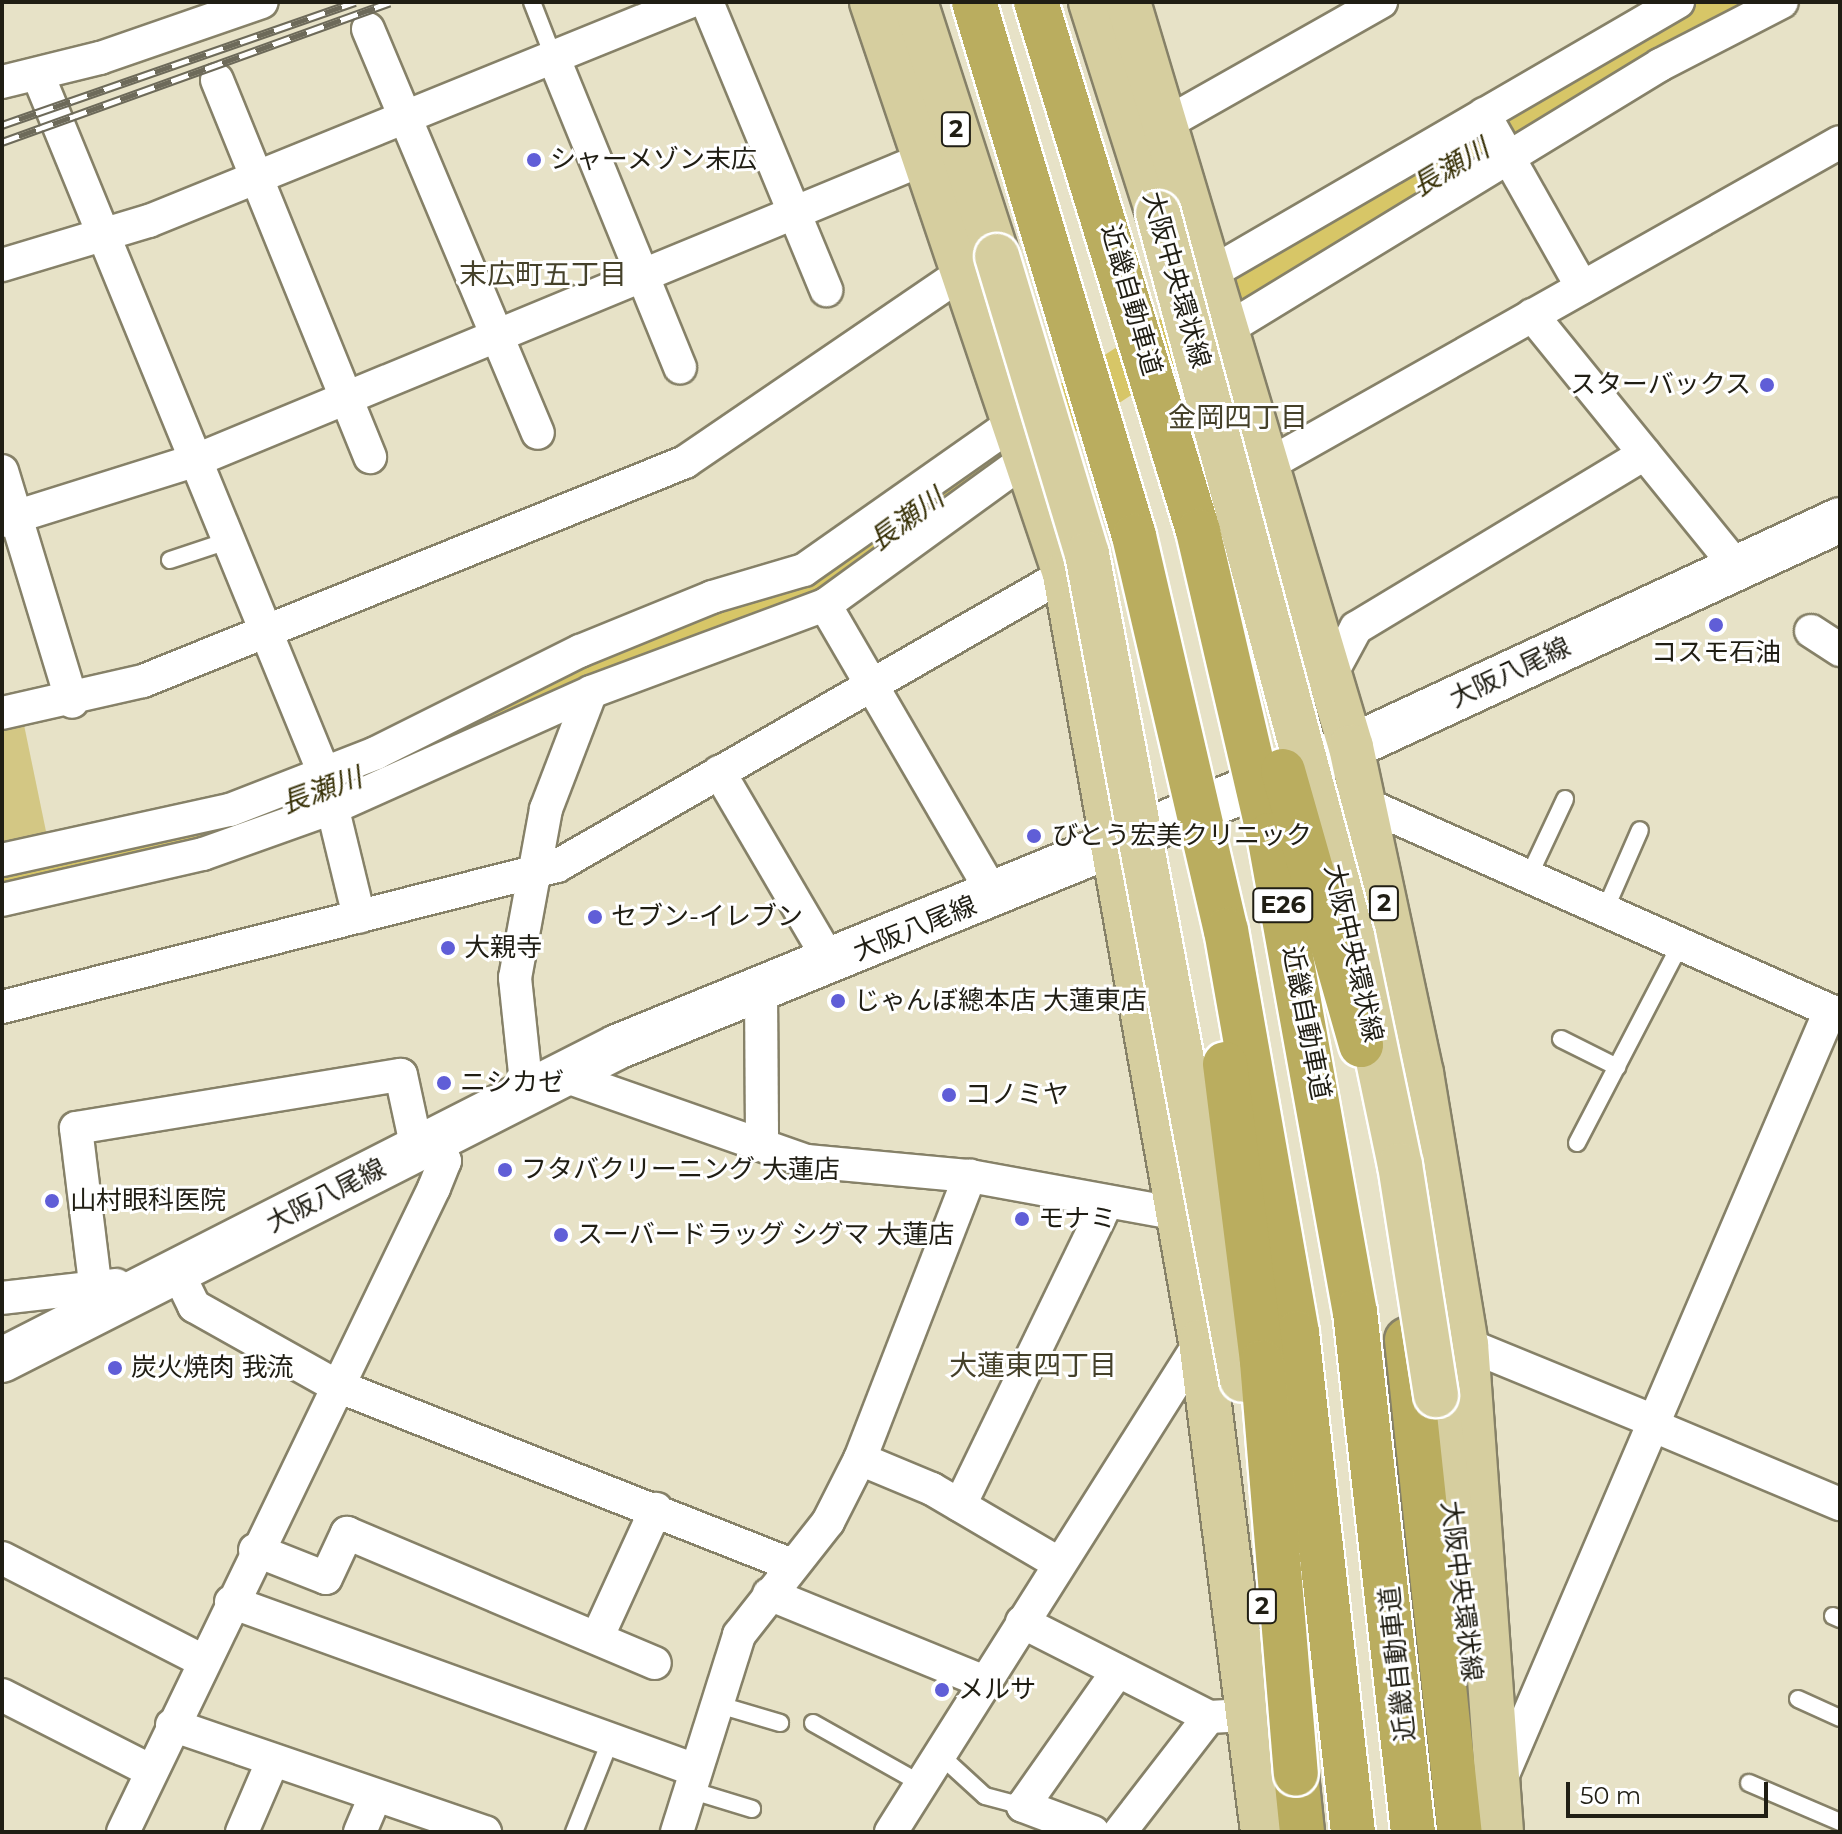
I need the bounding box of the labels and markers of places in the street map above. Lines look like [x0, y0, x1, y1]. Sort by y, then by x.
place label: シャーメゾン末広 [550, 144, 758, 176]
marker: シャーメゾン末広 [525, 151, 543, 169]
place label: スターバックス [1569, 369, 1751, 401]
marker: スターバックス [1758, 376, 1776, 394]
marker: コスモ石油 [1707, 616, 1725, 634]
place label: コスモ石油 [1651, 637, 1781, 669]
place label: びとう宏美クリニック [1052, 820, 1312, 852]
marker: びとう宏美クリニック [1023, 825, 1045, 847]
place label: セブン-イレブン [611, 901, 803, 933]
marker: セブン-イレブン [586, 908, 604, 926]
place label: 大親寺 [464, 932, 542, 964]
marker: 大親寺 [439, 939, 457, 957]
place label: じゃんぼ總本店 大蓮東店 [854, 985, 1147, 1017]
marker: じゃんぼ總本店 大蓮東店 [829, 992, 847, 1010]
place label: ニシカゼ [460, 1067, 564, 1099]
marker: ニシカゼ [435, 1074, 453, 1092]
place label: コノミヤ [965, 1079, 1069, 1111]
marker: コノミヤ [940, 1086, 958, 1104]
place label: フタバクリーニング 大蓮店 [521, 1154, 840, 1186]
marker: フタバクリーニング 大蓮店 [496, 1161, 514, 1179]
place label: 山村眼科医院 [70, 1185, 226, 1217]
marker: 山村眼科医院 [41, 1190, 63, 1212]
place label: モナミ [1038, 1203, 1116, 1235]
marker: モナミ [1013, 1210, 1031, 1228]
place label: スーバードラッグ シグマ 大蓮店 [577, 1219, 955, 1251]
marker: スーバードラッグ シグマ 大蓮店 [552, 1226, 570, 1244]
place label: 炭火焼肉 我流 [131, 1352, 294, 1384]
marker: 炭火焼肉 我流 [106, 1359, 124, 1377]
place label: メルサ [958, 1674, 1036, 1706]
marker: メルサ [933, 1681, 951, 1699]

